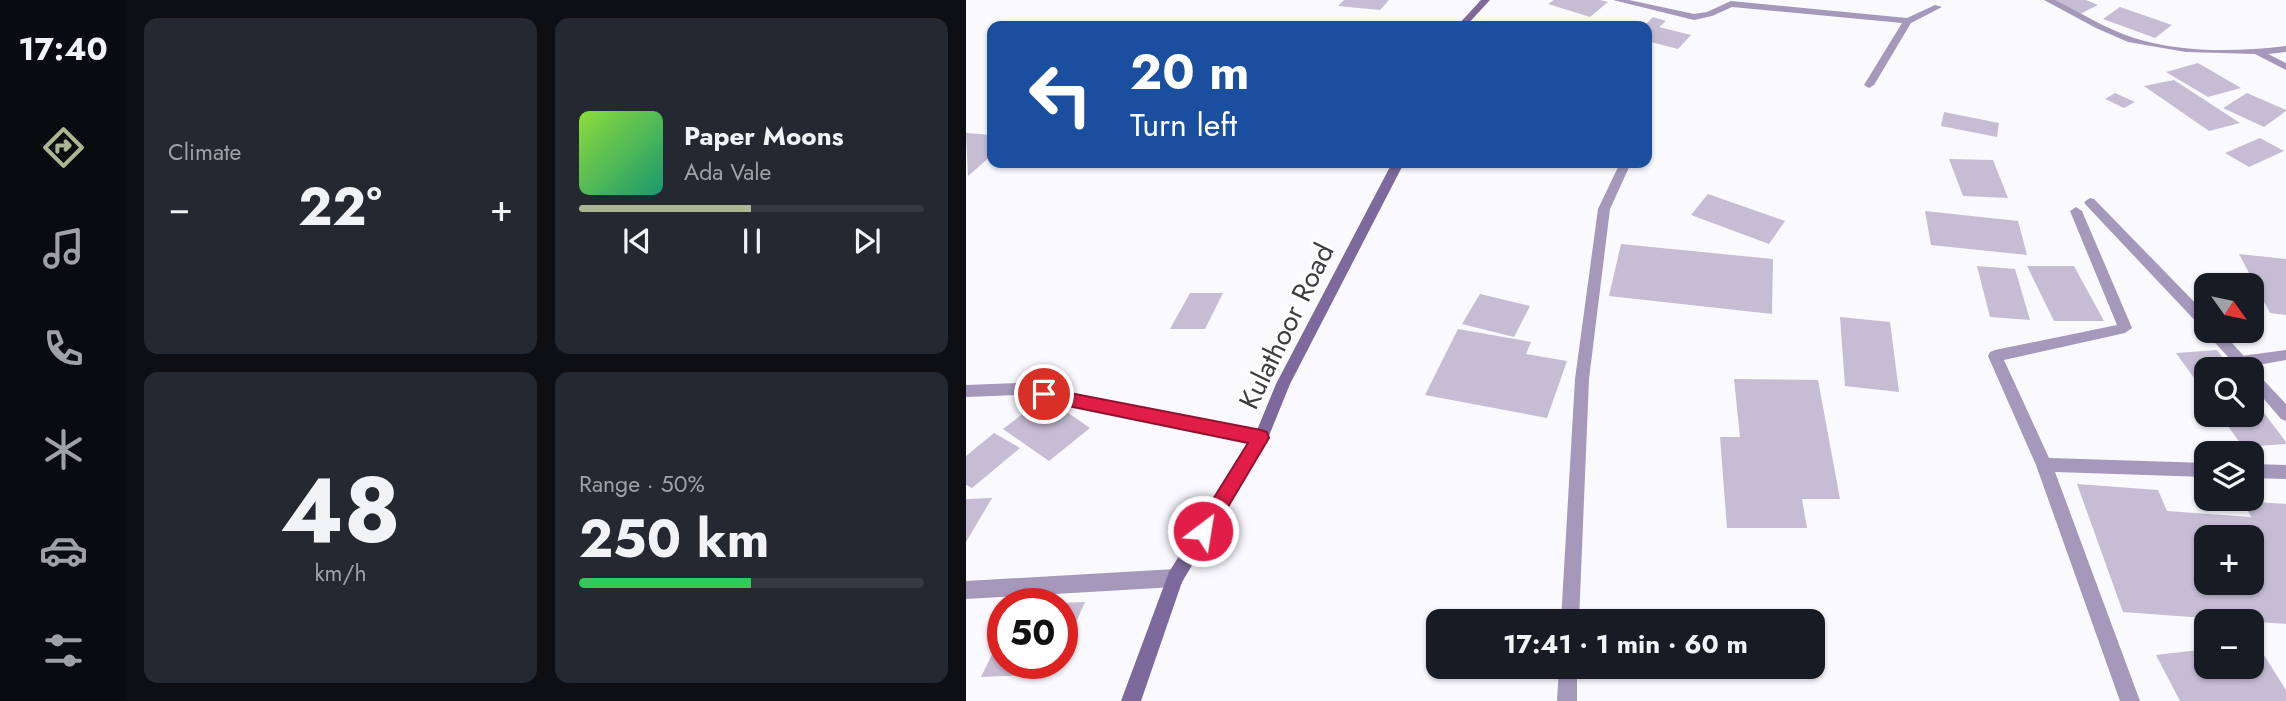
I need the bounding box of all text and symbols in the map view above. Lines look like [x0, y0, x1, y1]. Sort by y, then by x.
text: 17:40 [18, 26, 108, 72]
text: 20 m [1130, 37, 1249, 107]
icon: left [1015, 49, 1106, 140]
text: Turn left [1130, 102, 1237, 148]
text: Paper Moons [684, 117, 844, 155]
icon: directions [39, 123, 88, 172]
text: Climate [168, 135, 241, 169]
text: Ada Vale [684, 155, 771, 189]
text: 22° [298, 169, 382, 245]
text: − [168, 180, 190, 235]
text: + [490, 180, 513, 235]
icon: previous [618, 222, 656, 260]
icon: pause [733, 222, 771, 260]
icon: next [848, 222, 886, 260]
icon: music [39, 224, 88, 273]
street label: Kulathoor Road [1229, 236, 1344, 416]
north arrow [2194, 273, 2264, 343]
map controls [2194, 273, 2264, 679]
icon: phone [39, 324, 88, 373]
button: search [2194, 357, 2264, 427]
pin [1014, 364, 1074, 424]
icon: arrive [1025, 375, 1063, 413]
icon: climate [39, 425, 88, 474]
button: layers [2194, 441, 2264, 511]
text: 48 [280, 445, 401, 576]
text: Range · 50% [579, 467, 705, 501]
position arrow [1166, 494, 1240, 568]
text: 250 km [579, 501, 769, 577]
button: + [2194, 525, 2264, 595]
icon: car [39, 526, 88, 575]
text: km/h [315, 556, 366, 590]
speed limit sign: 50 [987, 588, 1078, 679]
button: − [2194, 609, 2264, 679]
text: 17:41 · 1 min · 60 m [1503, 625, 1748, 663]
icon: filters [39, 626, 88, 675]

